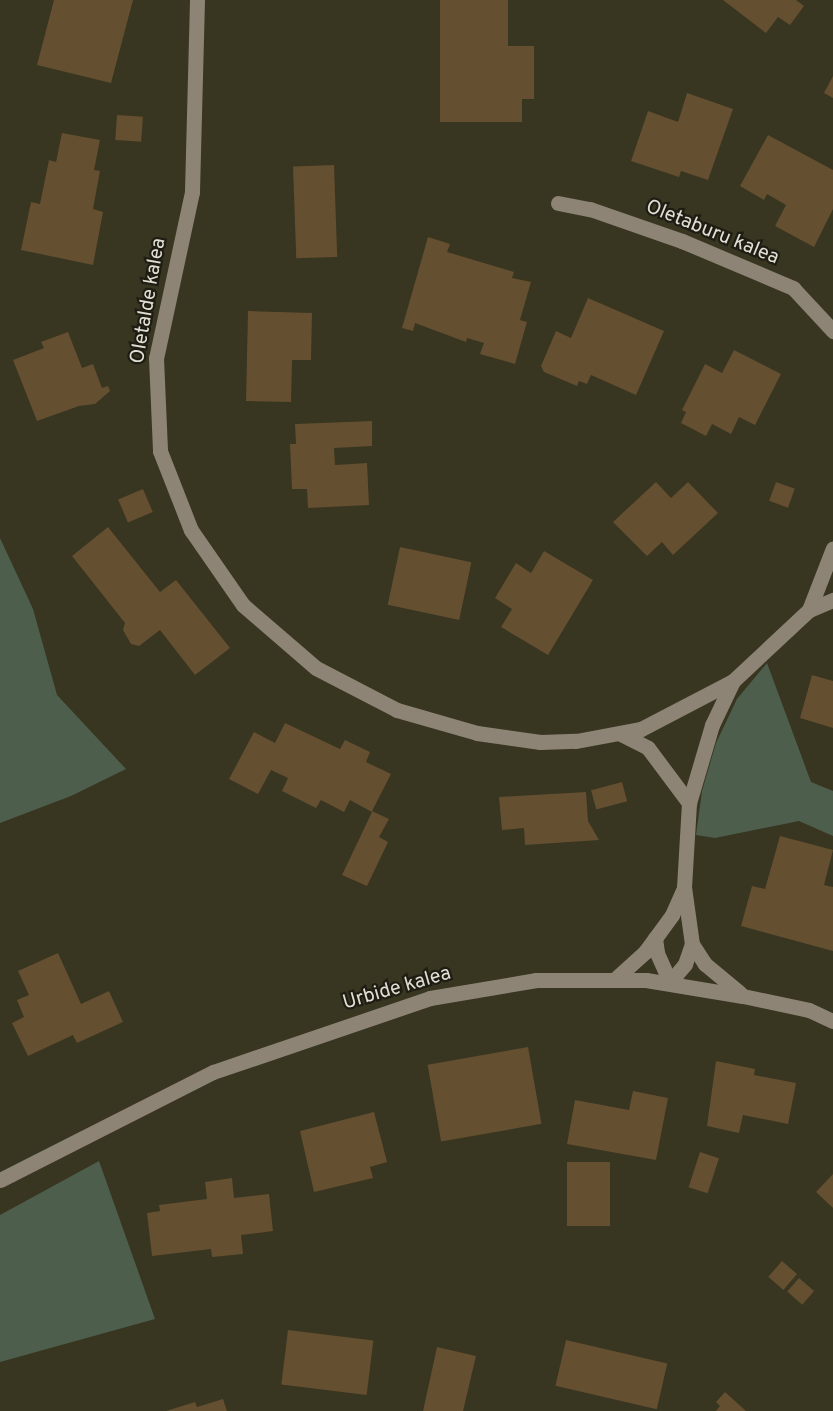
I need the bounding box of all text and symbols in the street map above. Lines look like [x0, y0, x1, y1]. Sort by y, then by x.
street label: Oletaburu kalea [642, 195, 782, 271]
street label: Oletalde kalea [126, 236, 172, 366]
street label: Urbide kalea [340, 962, 454, 1016]

